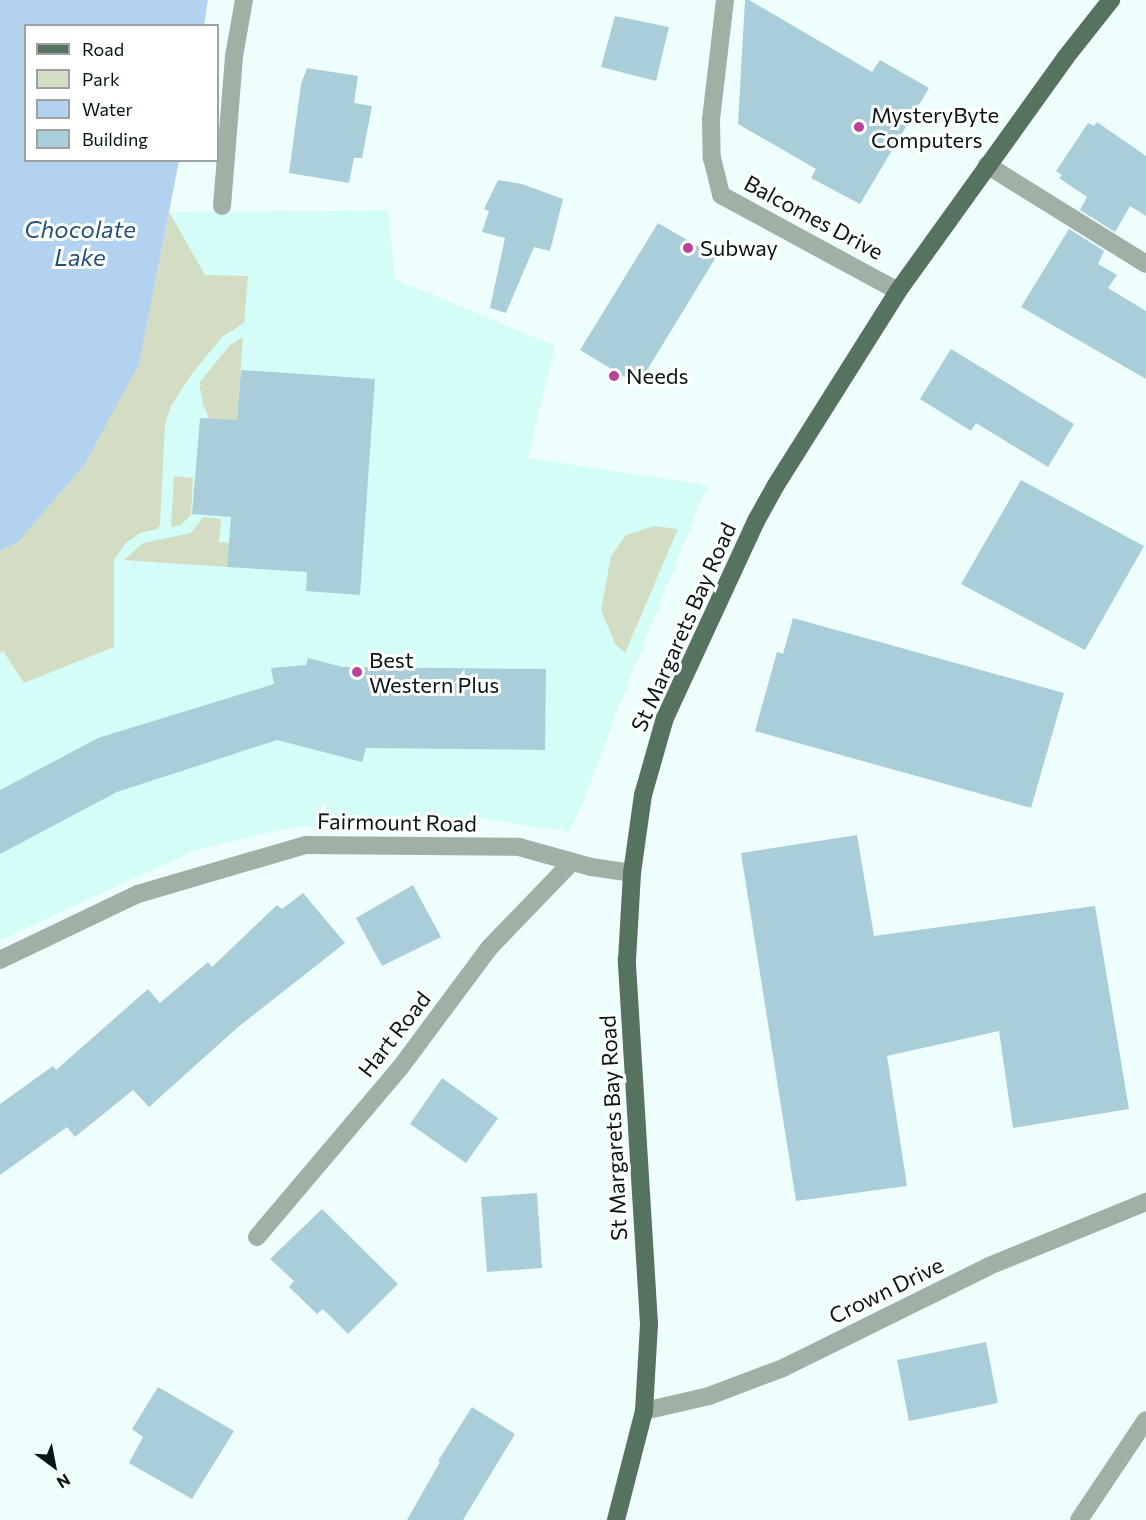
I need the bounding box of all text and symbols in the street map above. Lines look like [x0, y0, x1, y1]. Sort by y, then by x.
legend [24, 24, 219, 162]
text: Road [82, 38, 124, 60]
text: Park [82, 68, 120, 90]
text: Water [82, 98, 133, 120]
place label: MysteryByte Computers [871, 101, 999, 152]
marker: MysteryByte Computers [852, 120, 866, 134]
text: Building [82, 128, 148, 150]
street label: Balcomes Drive [740, 169, 888, 265]
water label: Chocolate Lake [24, 215, 136, 271]
place label: Subway [700, 235, 778, 261]
marker: Subway [681, 241, 695, 255]
place label: Needs [626, 363, 689, 389]
marker: Needs [607, 369, 621, 383]
street label: St Margarets Bay Road [625, 518, 741, 736]
place label: Best Western Plus [369, 646, 499, 698]
marker: Best Western Plus [350, 665, 364, 679]
street label: Fairmount Road [317, 807, 477, 837]
street label: Hart Road [352, 986, 436, 1082]
street label: St Margarets Bay Road [594, 1015, 632, 1241]
street label: Crown Drive [825, 1251, 947, 1329]
north arrow [24, 1436, 84, 1496]
text: N [54, 1470, 74, 1493]

